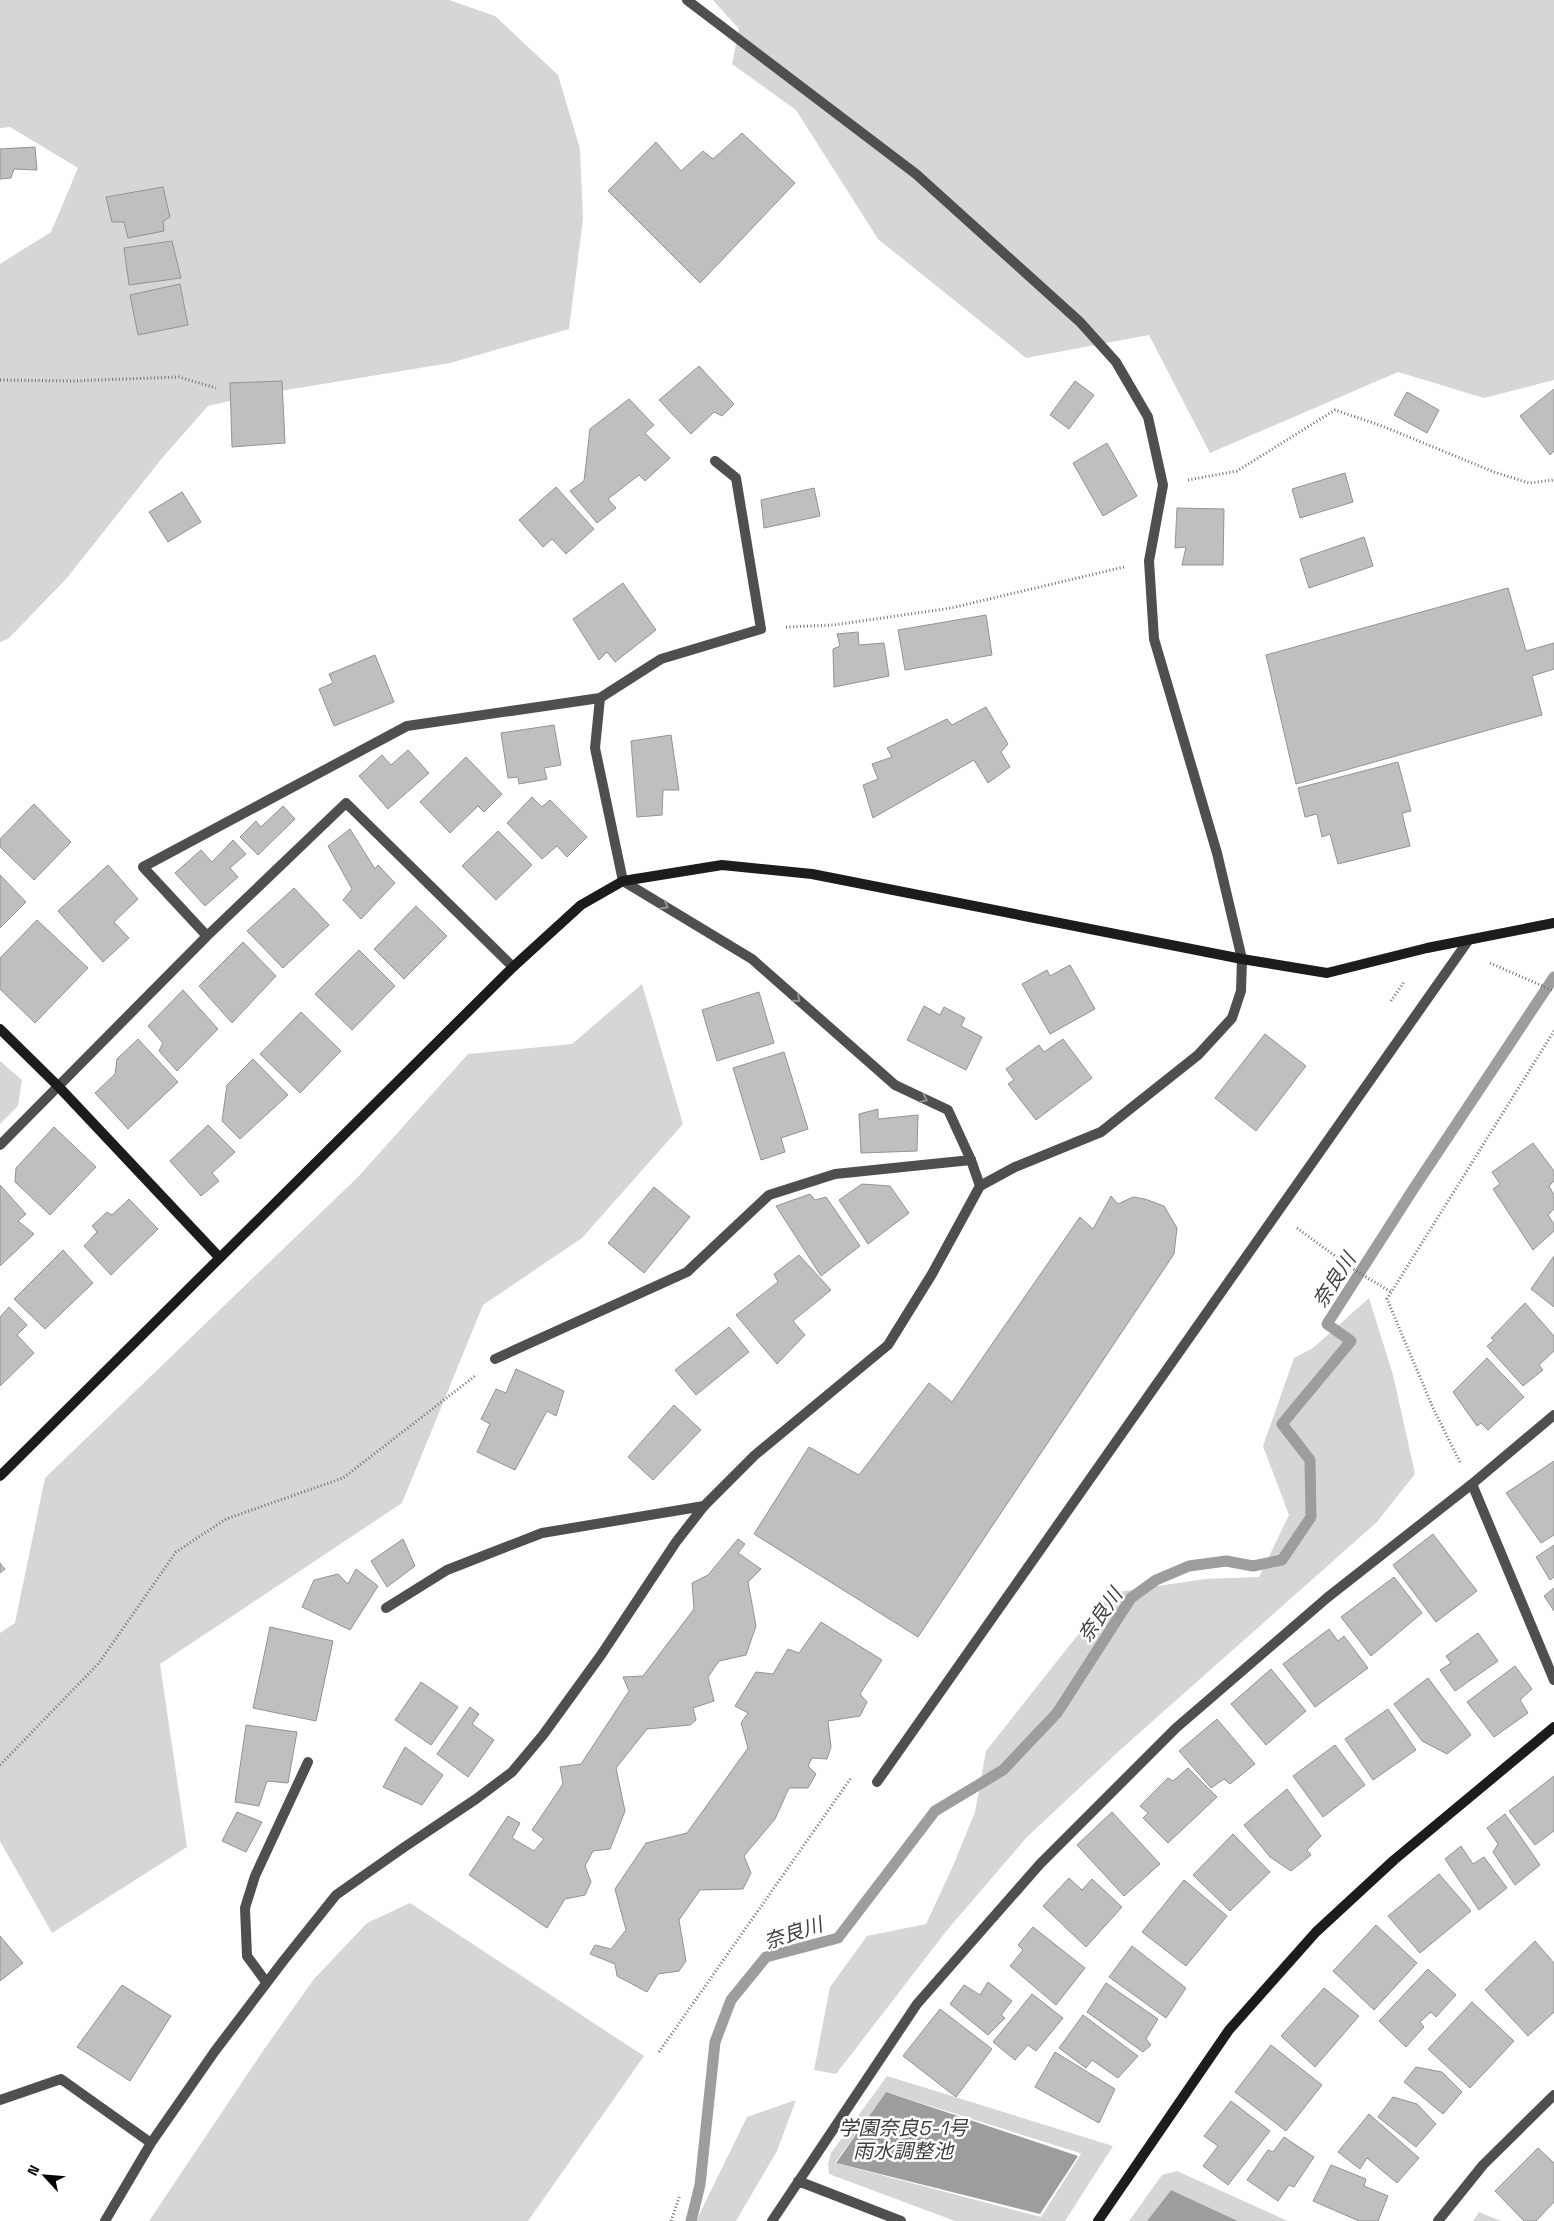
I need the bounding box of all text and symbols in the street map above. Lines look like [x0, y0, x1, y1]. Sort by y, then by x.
one-way arrow [659, 900, 668, 910]
one-way arrow [792, 993, 801, 1002]
one-way arrow [919, 1092, 928, 1103]
water label: 奈良川 [1307, 1246, 1362, 1312]
water label: 奈良川 [1072, 1581, 1129, 1647]
water label: 奈良川 [760, 1911, 827, 1955]
water label: 学園奈良5-1号 雨水調整池 [838, 2115, 970, 2164]
north arrow [20, 2151, 70, 2201]
text: N [23, 2162, 43, 2178]

